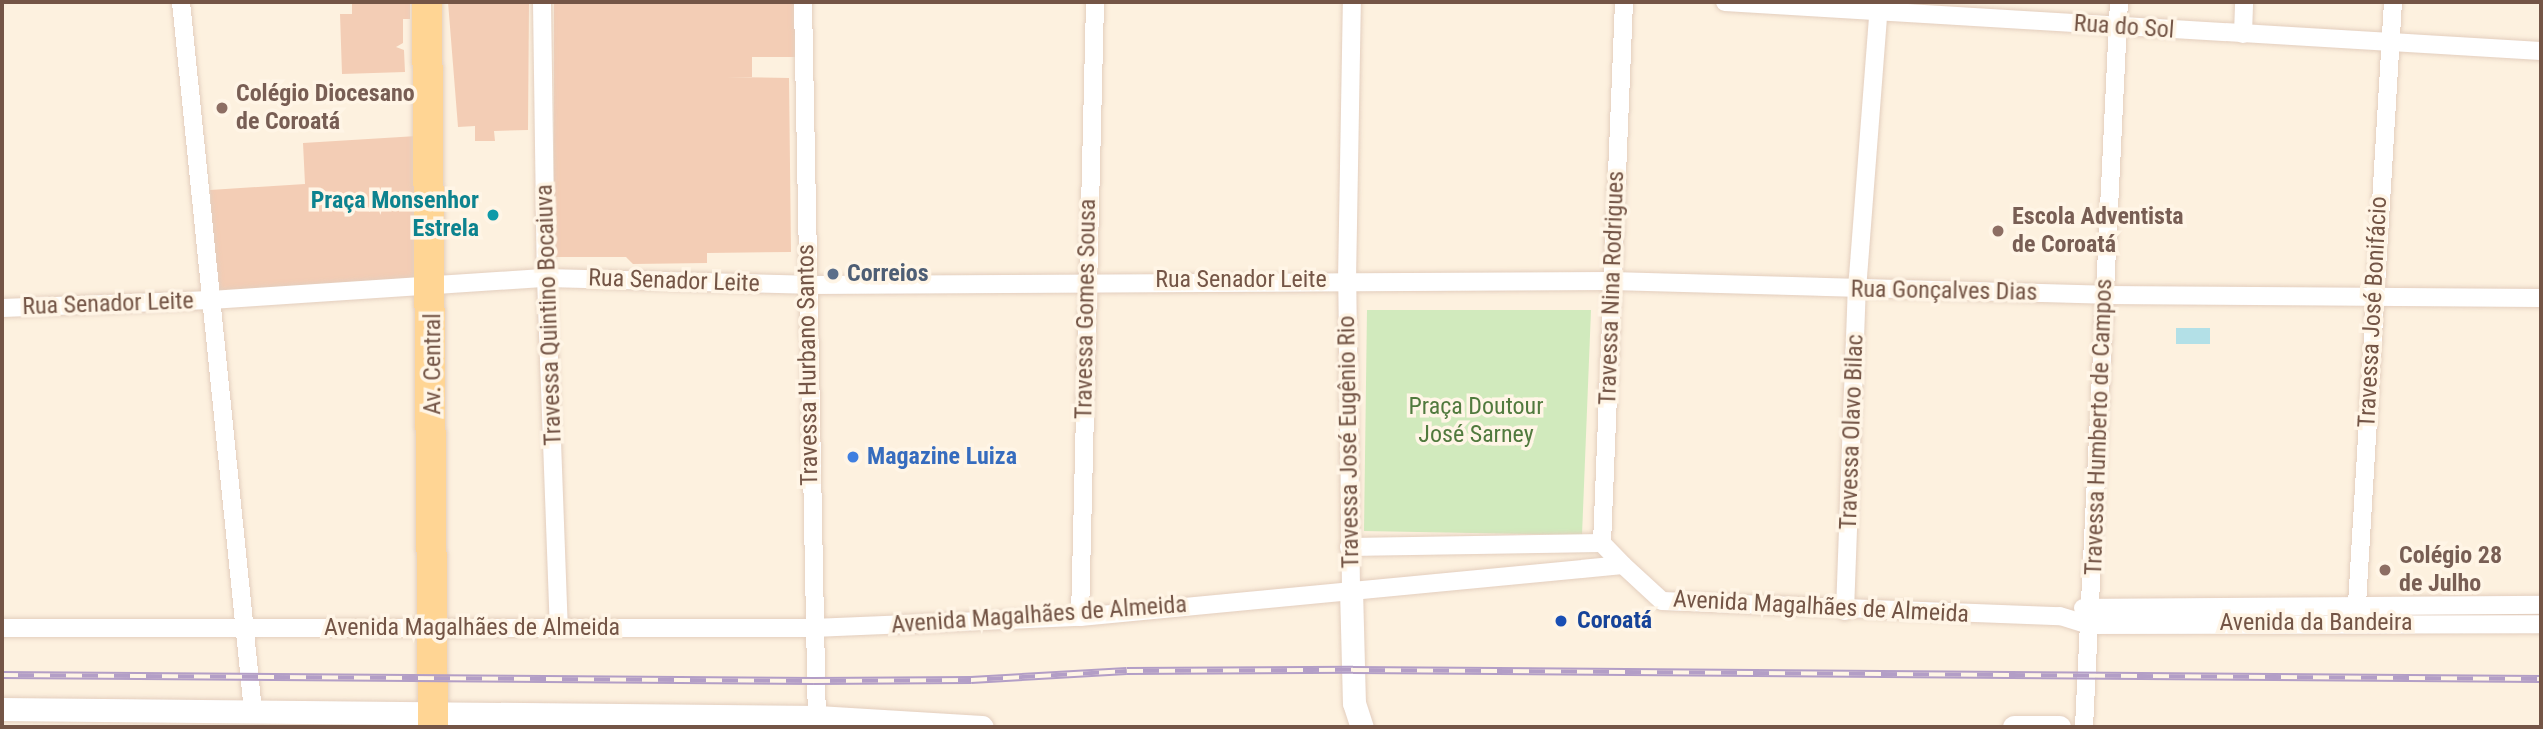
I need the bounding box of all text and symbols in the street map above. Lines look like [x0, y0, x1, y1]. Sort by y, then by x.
street label: Rua do Sol [2073, 9, 2175, 45]
place label: Colégio Diocesano de Coroatá [236, 80, 415, 136]
marker: Colégio Diocesano de Coroatá [214, 100, 230, 116]
street label: Travessa Nina Rodrigues [1594, 170, 1630, 406]
street label: Travessa Quintino Bocaiuva [530, 184, 568, 446]
place label: Praça Monsenhor Estrela [311, 187, 479, 243]
street label: Travessa José Bonifácio [2353, 196, 2393, 428]
street label: Travessa Gomes Sousa [1070, 198, 1102, 420]
place label: Escola Adventista de Coroatá [2012, 203, 2184, 259]
marker: Praça Monsenhor Estrela [485, 207, 501, 223]
marker: Escola Adventista de Coroatá [1990, 223, 2006, 239]
street label: Travessa Hurbano Santos [791, 244, 825, 486]
place label: Correios [847, 260, 929, 288]
street label: Rua Senador Leite [588, 264, 760, 298]
marker: Correios [825, 266, 841, 282]
street label: Rua Senador Leite [1155, 266, 1327, 294]
street label: Rua Gonçalves Dias [1850, 275, 2038, 307]
street label: Travessa Humberto de Campos [2079, 278, 2119, 576]
street label: Rua Senador Leite [22, 287, 194, 321]
street label: Av. Central [419, 313, 447, 415]
street label: Travessa José Eugênio Rio [1332, 315, 1366, 569]
street label: Travessa Olavo Bilac [1834, 334, 1870, 530]
park label: Praça Doutour José Sarney [1409, 393, 1543, 449]
place label: Magazine Luiza [867, 443, 1017, 471]
marker: Magazine Luiza [845, 449, 861, 465]
place label: Colégio 28 de Julho [2399, 542, 2502, 598]
marker: Colégio 28 de Julho [2377, 562, 2393, 578]
street label: Avenida Magalhães de Almeida [1672, 585, 1970, 629]
street label: Avenida Magalhães de Almeida [890, 590, 1188, 640]
place label: Coroatá [1577, 607, 1652, 635]
street label: Avenida da Bandeira [2220, 609, 2412, 637]
marker: Coroatá [1551, 611, 1571, 631]
street label: Avenida Magalhães de Almeida [324, 614, 620, 642]

